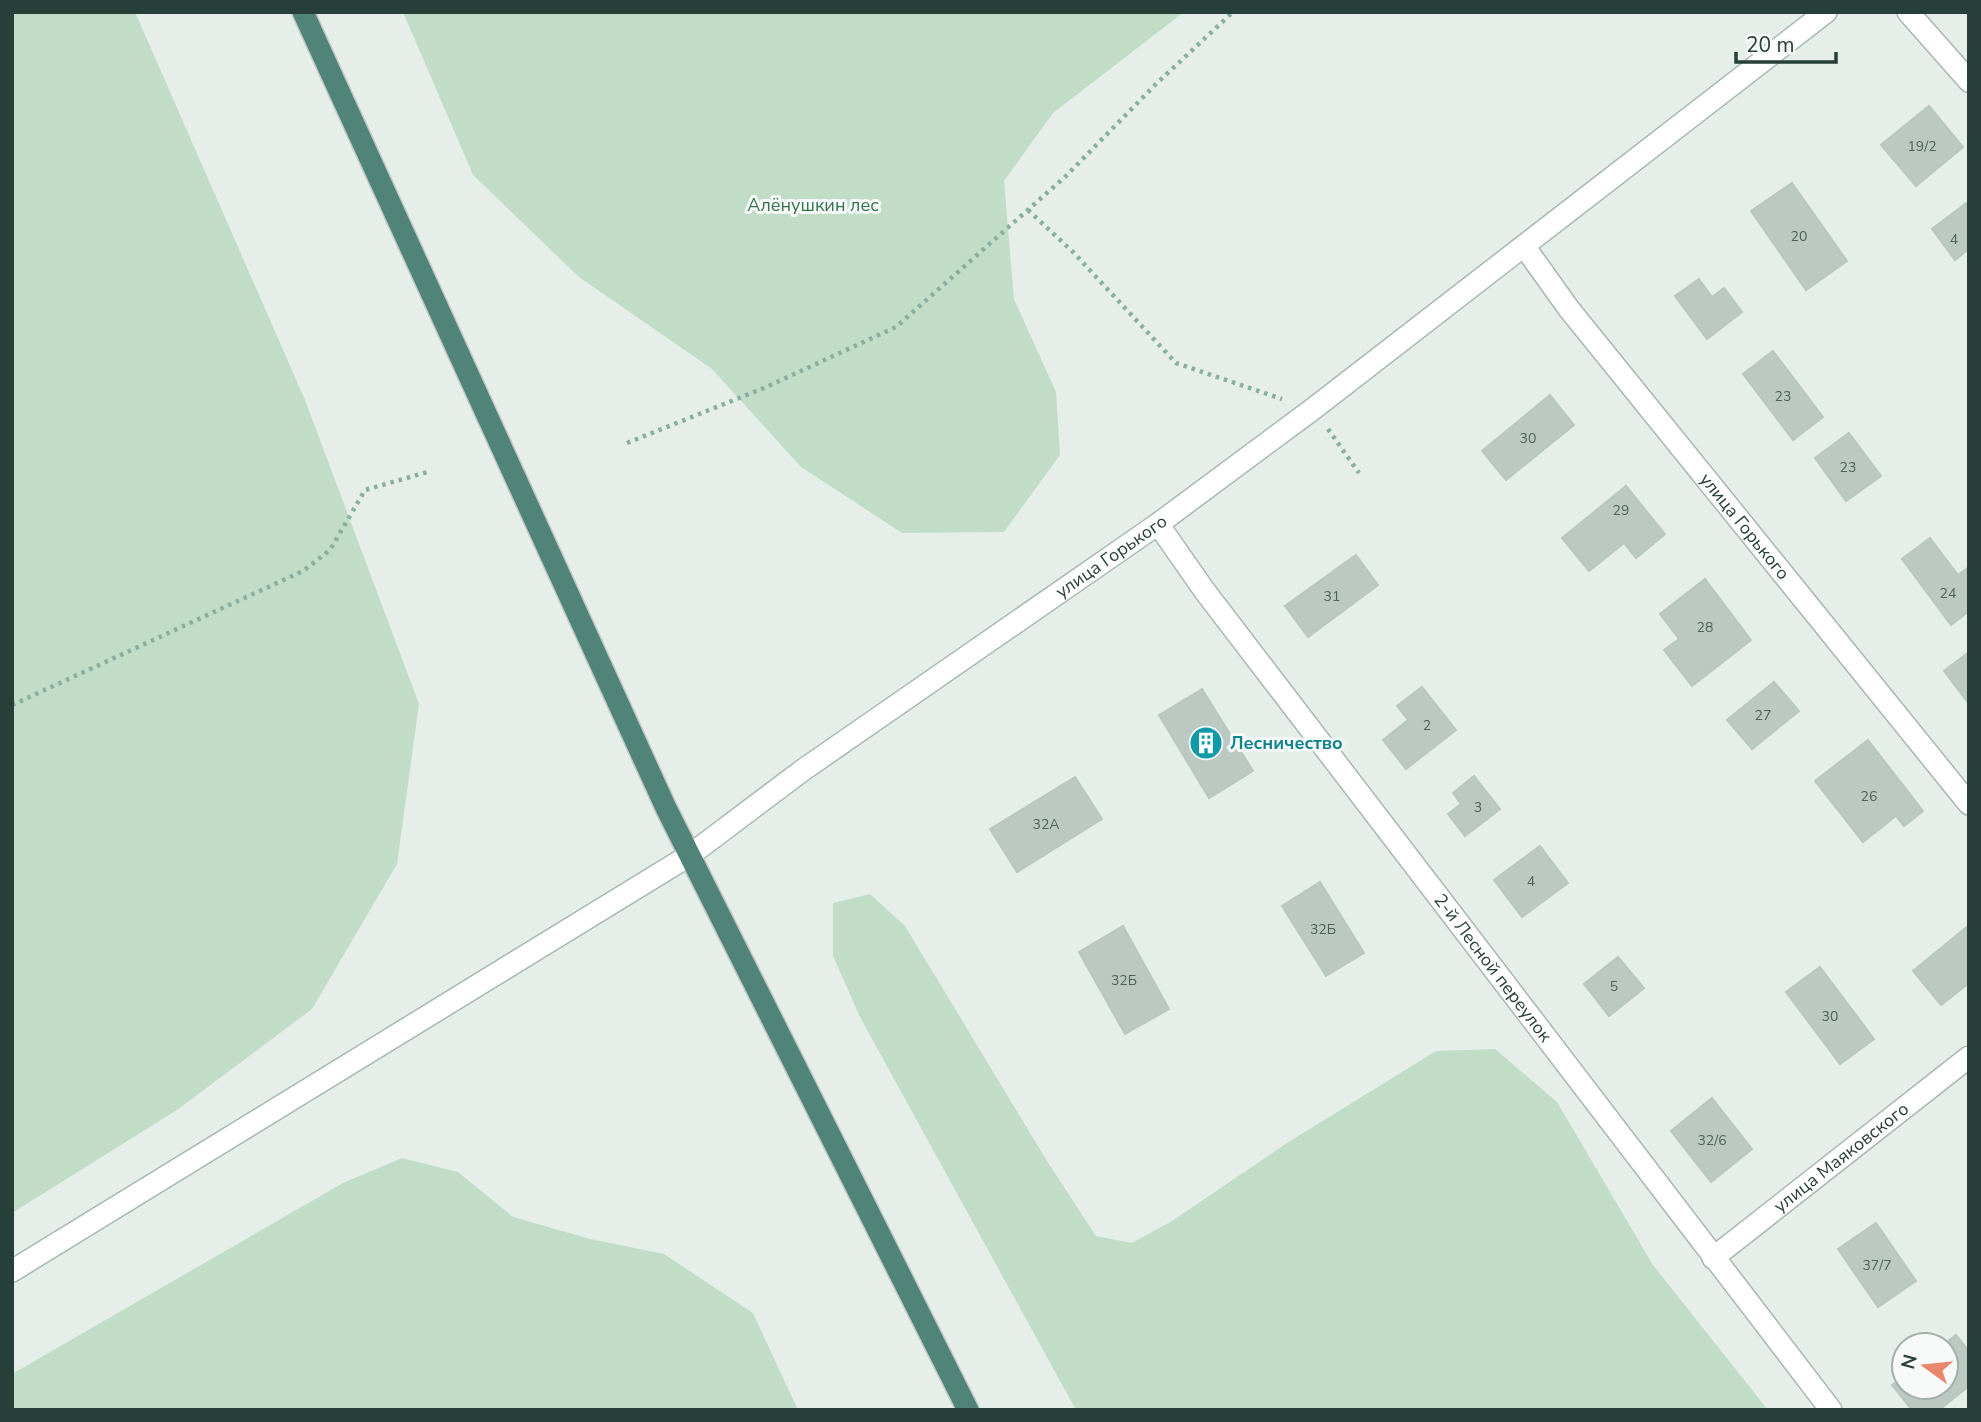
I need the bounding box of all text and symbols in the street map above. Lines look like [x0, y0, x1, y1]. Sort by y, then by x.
scale bar [1736, 21, 1836, 65]
text: 20 m [1746, 31, 1795, 59]
house number: 19/2 [1907, 137, 1937, 156]
park label: Алёнушкин лес [747, 193, 879, 217]
house number: 20 [1791, 227, 1807, 246]
house number: 4 [1950, 230, 1958, 249]
house number: 23 [1775, 387, 1791, 406]
house number: 30 [1520, 429, 1536, 448]
house number: 23 [1840, 458, 1856, 477]
street label: улица Горького [1694, 468, 1795, 585]
house number: 29 [1613, 501, 1629, 520]
street label: улица Горького [1051, 509, 1172, 603]
house number: 24 [1940, 584, 1956, 603]
house number: 31 [1324, 587, 1340, 606]
house number: 28 [1697, 618, 1713, 637]
house number: 27 [1755, 706, 1771, 725]
house number: 2 [1423, 716, 1431, 735]
building icon: Лесничество [1187, 724, 1225, 762]
place label: Лесничество [1230, 731, 1343, 755]
house number: 26 [1861, 787, 1877, 806]
house number: 3 [1474, 798, 1482, 817]
house number: 32А [1032, 815, 1060, 834]
house number: 4 [1527, 872, 1535, 891]
street label: 2-й Лесной переулок [1428, 889, 1558, 1047]
house number: 32Б [1310, 920, 1336, 939]
house number: 32Б [1111, 971, 1137, 990]
house number: 5 [1610, 977, 1618, 996]
house number: 30 [1822, 1007, 1838, 1026]
street label: улица Маяковского [1769, 1097, 1914, 1218]
house number: 32/6 [1697, 1131, 1727, 1150]
house number: 37/7 [1862, 1256, 1892, 1275]
north arrow [1890, 1331, 1960, 1401]
text: N [1895, 1352, 1924, 1372]

